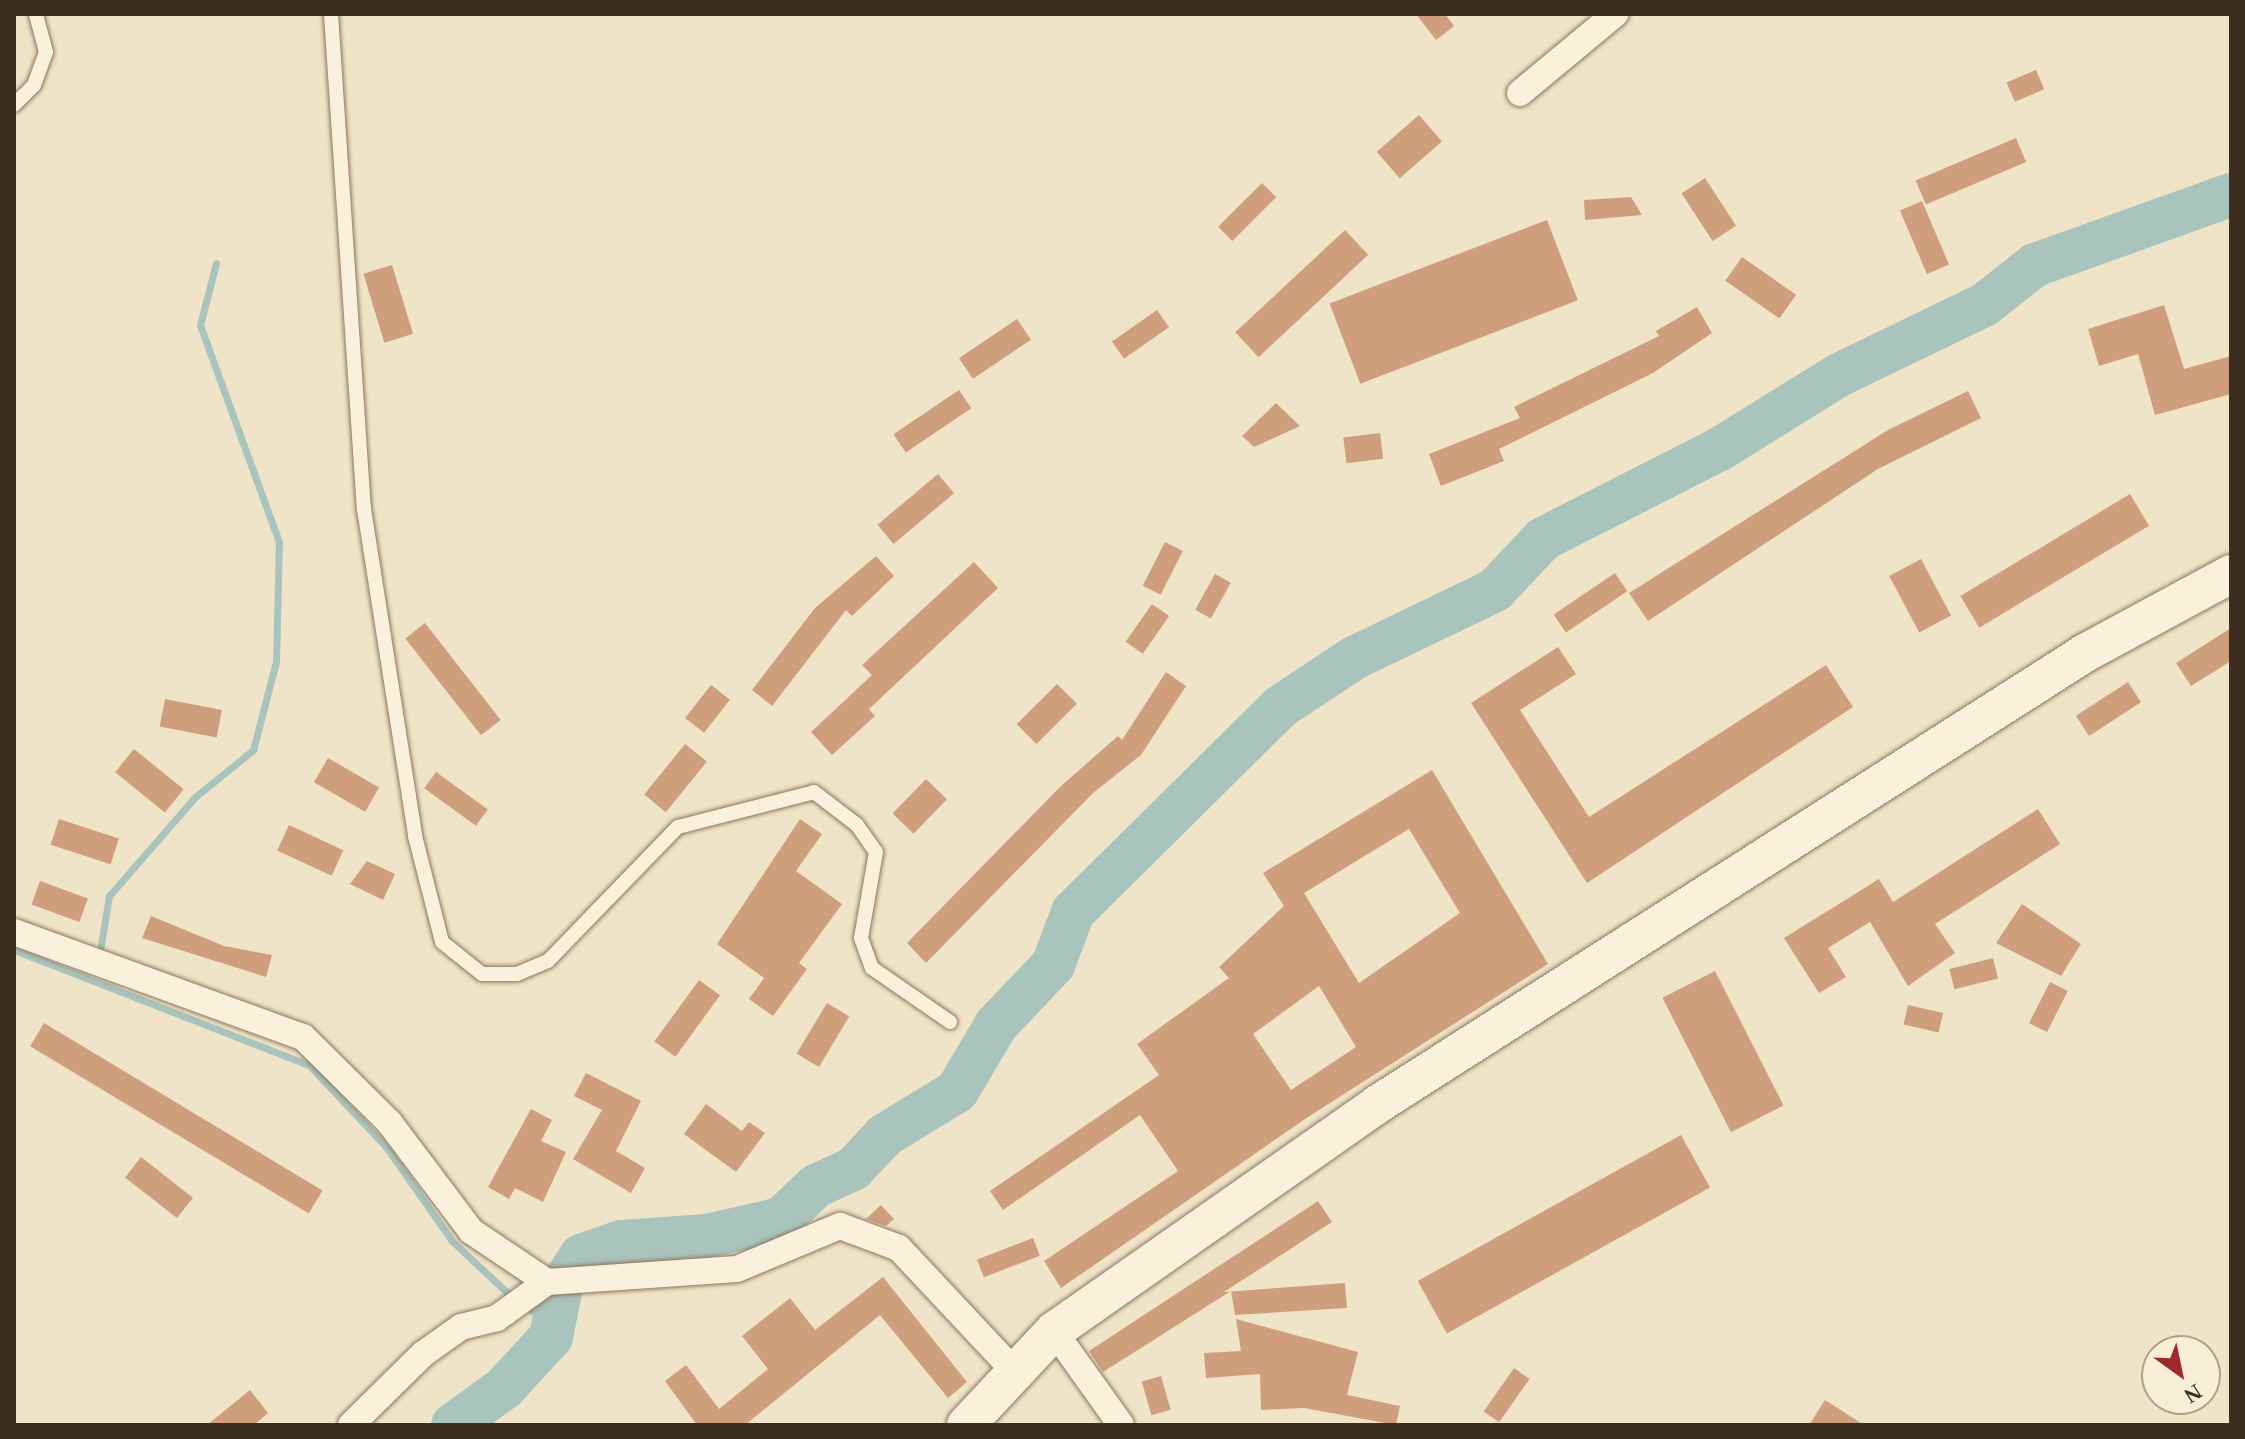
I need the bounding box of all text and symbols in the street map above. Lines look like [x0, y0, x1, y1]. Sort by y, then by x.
north arrow [2141, 1335, 2221, 1415]
text: N [2180, 1379, 2207, 1409]

